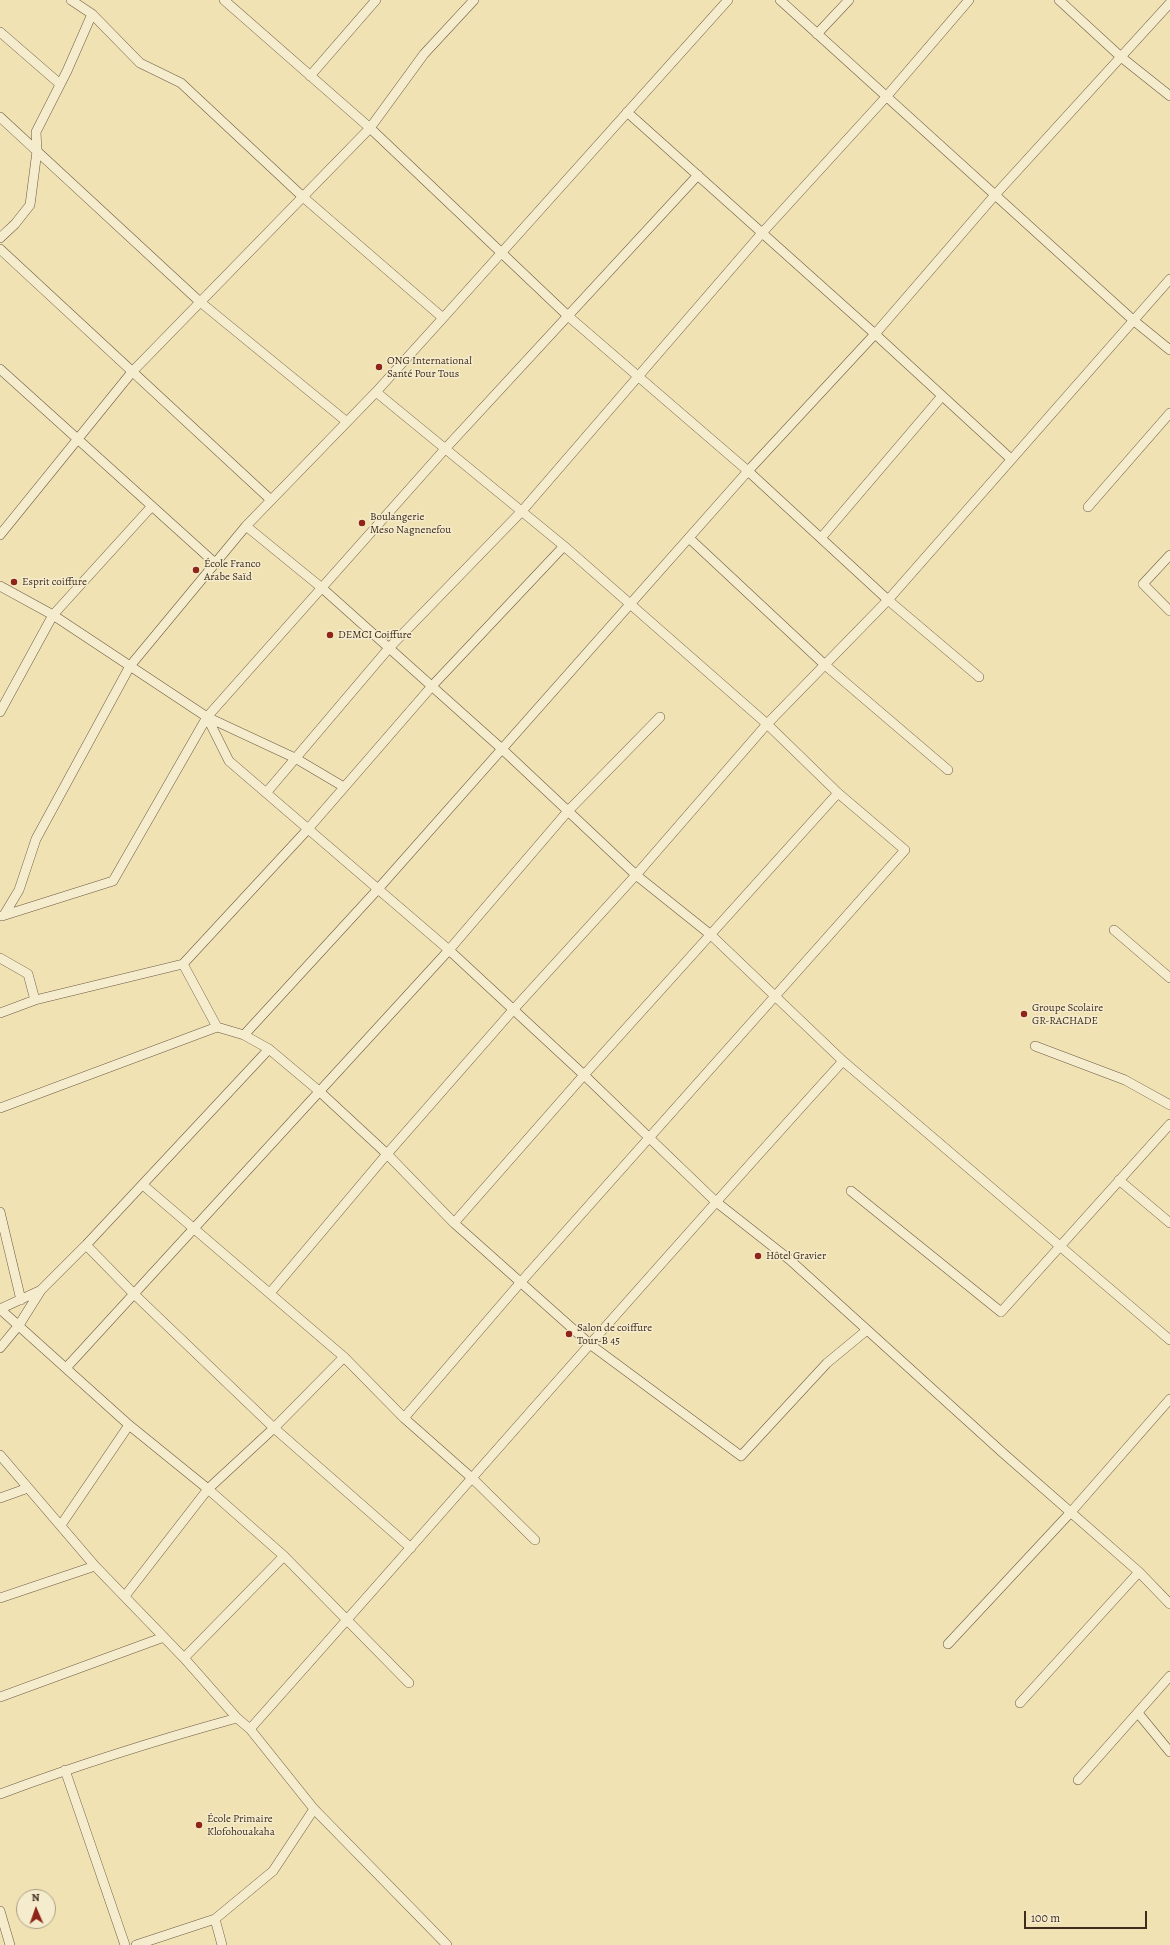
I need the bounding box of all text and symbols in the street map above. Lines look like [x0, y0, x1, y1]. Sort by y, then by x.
place label: ONG International Santé Pour Tous [387, 354, 472, 380]
marker: ONG International Santé Pour Tous [374, 362, 384, 372]
place label: Boulangerie Meso Nagnenefou [370, 510, 451, 536]
marker: Boulangerie Meso Nagnenefou [357, 518, 367, 528]
place label: École Franco Arabe Saïd [204, 557, 261, 583]
marker: École Franco Arabe Saïd [191, 565, 201, 575]
place label: Esprit coiffure [22, 575, 87, 589]
marker: Esprit coiffure [9, 577, 19, 587]
place label: DEMCI Coiffure [338, 628, 412, 642]
marker: DEMCI Coiffure [325, 630, 335, 640]
place label: Groupe Scolaire GR-RACHADE [1032, 1001, 1103, 1027]
marker: Groupe Scolaire GR-RACHADE [1019, 1009, 1029, 1019]
place label: Hôtel Gravier [766, 1249, 826, 1263]
marker: Hôtel Gravier [753, 1251, 763, 1261]
place label: Salon de coiffure Tour-B 45 [577, 1321, 652, 1347]
marker: Salon de coiffure Tour-B 45 [564, 1329, 574, 1339]
place label: École Primaire Klofohouakaha [207, 1812, 275, 1838]
marker: École Primaire Klofohouakaha [194, 1820, 204, 1830]
north arrow [16, 1889, 56, 1929]
text: N [31, 1890, 40, 1905]
scale bar [1026, 1903, 1149, 1929]
text: 100 m [1031, 1910, 1060, 1926]

